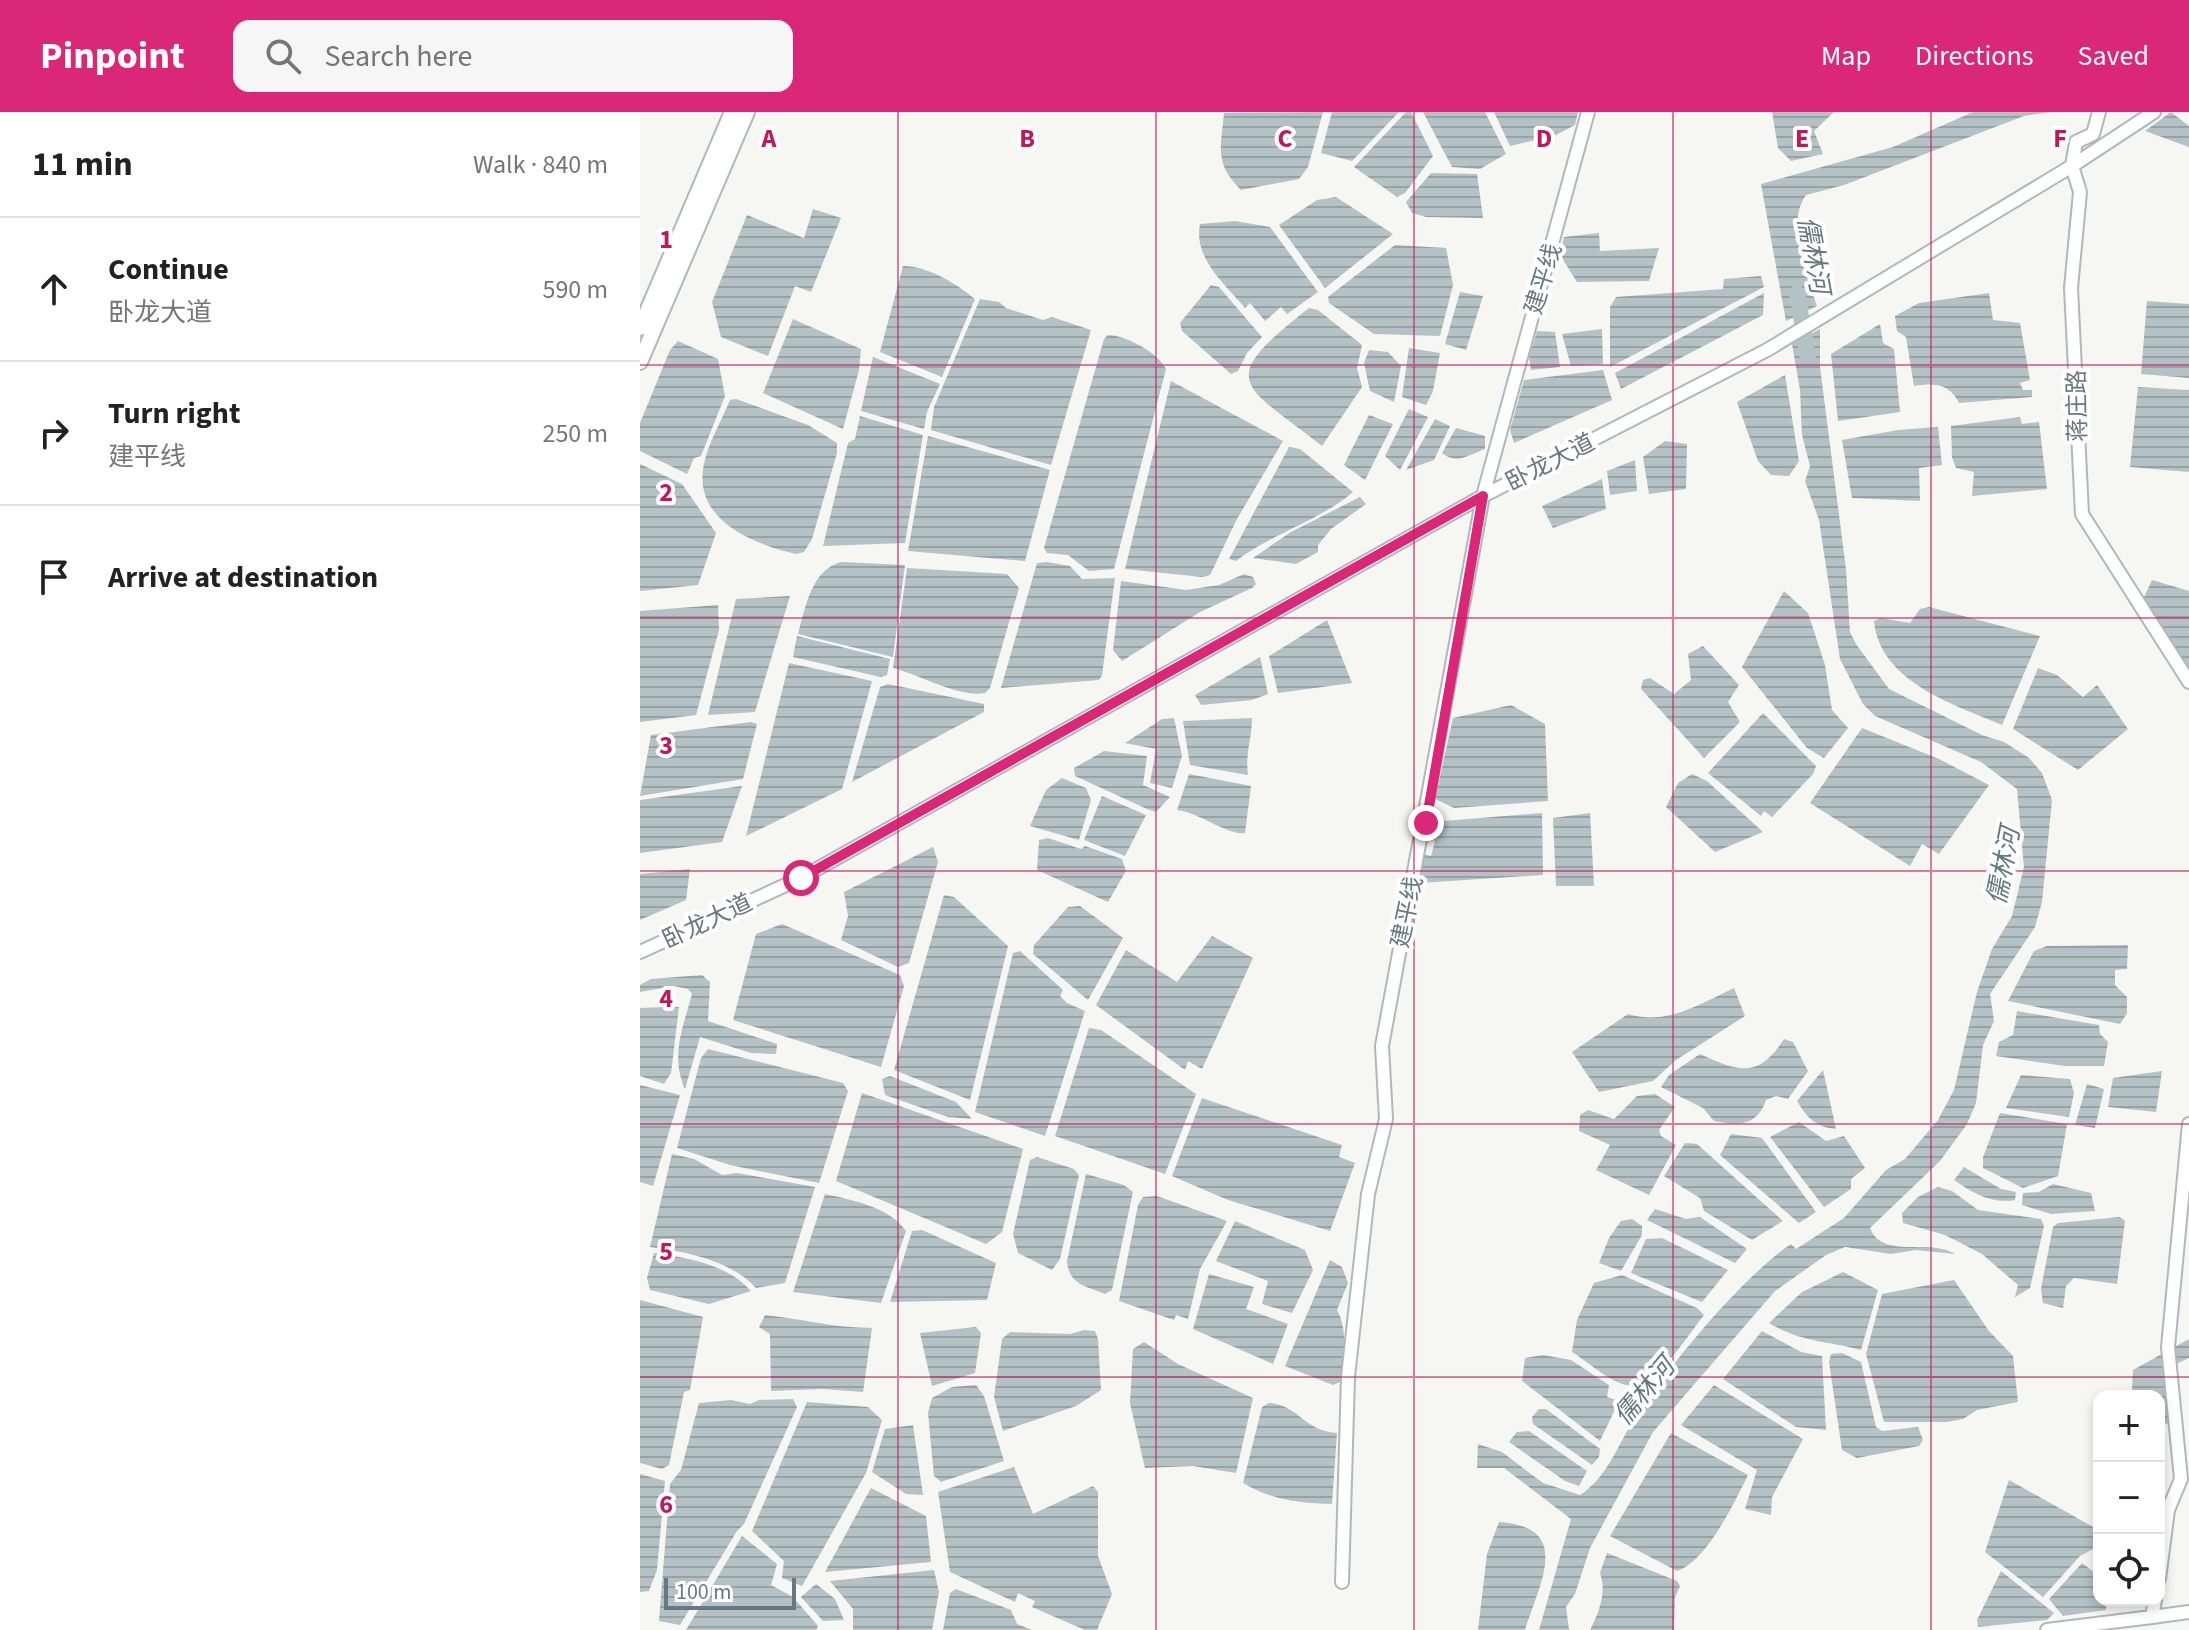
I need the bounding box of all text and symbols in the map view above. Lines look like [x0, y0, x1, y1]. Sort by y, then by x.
search box [233, 20, 793, 92]
text: Pinpoint [40, 29, 185, 83]
icon: search [261, 34, 305, 78]
text: Search here [325, 35, 472, 78]
text: Map [1821, 36, 1871, 76]
text: Directions [1915, 36, 2034, 76]
text: Saved [2078, 36, 2149, 76]
text: A [761, 120, 778, 157]
text: B [1019, 120, 1035, 157]
text: C [1277, 120, 1293, 157]
text: D [1536, 120, 1552, 157]
text: E [1795, 120, 1809, 157]
text: F [2053, 120, 2067, 157]
text: 11 min [32, 140, 133, 189]
text: Walk · 840 m [473, 146, 608, 183]
water label: 儒林河 [1789, 213, 1839, 302]
text: 1 [659, 221, 673, 258]
street label: 建平线 [1516, 240, 1571, 319]
text: Continue [108, 248, 229, 291]
icon: ahead [32, 267, 76, 311]
text: 590 m [542, 271, 608, 308]
text: 卧龙大道 [108, 294, 212, 331]
street label: 蒋庄路 [2059, 370, 2096, 442]
text: Turn right [108, 392, 240, 435]
icon: right [32, 411, 76, 455]
text: 250 m [542, 415, 608, 452]
street label: 卧龙大道 [1500, 425, 1601, 500]
text: 建平线 [108, 438, 186, 475]
text: 2 [659, 474, 673, 511]
icon: arrive [32, 555, 76, 599]
text: Arrive at destination [108, 556, 378, 599]
text: 3 [659, 727, 673, 764]
route end [1408, 805, 1444, 841]
water label: 儒林河 [1978, 819, 2030, 908]
route start [783, 860, 819, 896]
street label: 建平线 [1383, 873, 1432, 951]
street label: 卧龙大道 [656, 885, 758, 958]
text: 4 [659, 980, 673, 1017]
text: 5 [659, 1233, 673, 1270]
water label: 儒林河 [1605, 1346, 1687, 1433]
map controls [2093, 1390, 2165, 1606]
button: + [2093, 1390, 2165, 1462]
button: − [2093, 1462, 2165, 1534]
text: 6 [659, 1486, 673, 1523]
button: locate [2093, 1534, 2165, 1606]
scale bar [664, 1574, 796, 1610]
text: 100 m [676, 1576, 731, 1608]

